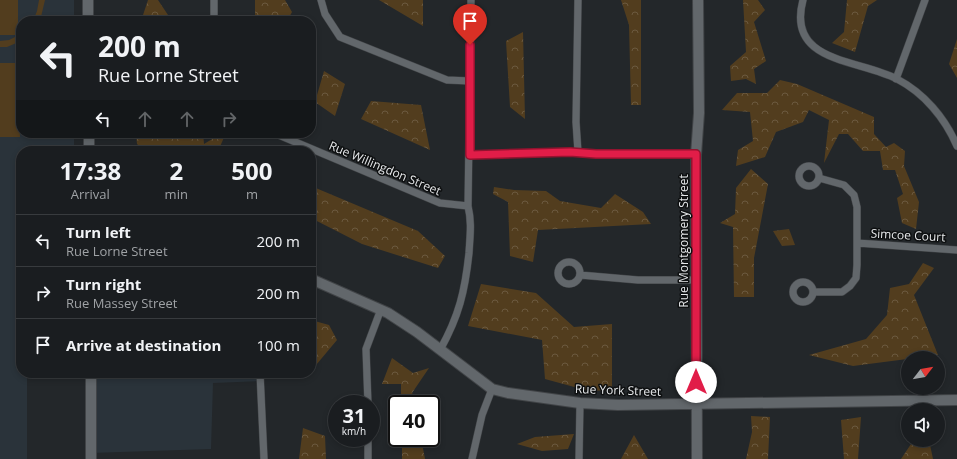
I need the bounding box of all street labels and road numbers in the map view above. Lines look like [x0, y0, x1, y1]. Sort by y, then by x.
street label: Rue Willingdon Street [326, 137, 444, 199]
street label: Rue Montgomery Street [675, 174, 692, 308]
street label: Simcoe Court [870, 225, 946, 245]
street label: Rue York Street [575, 380, 661, 400]

